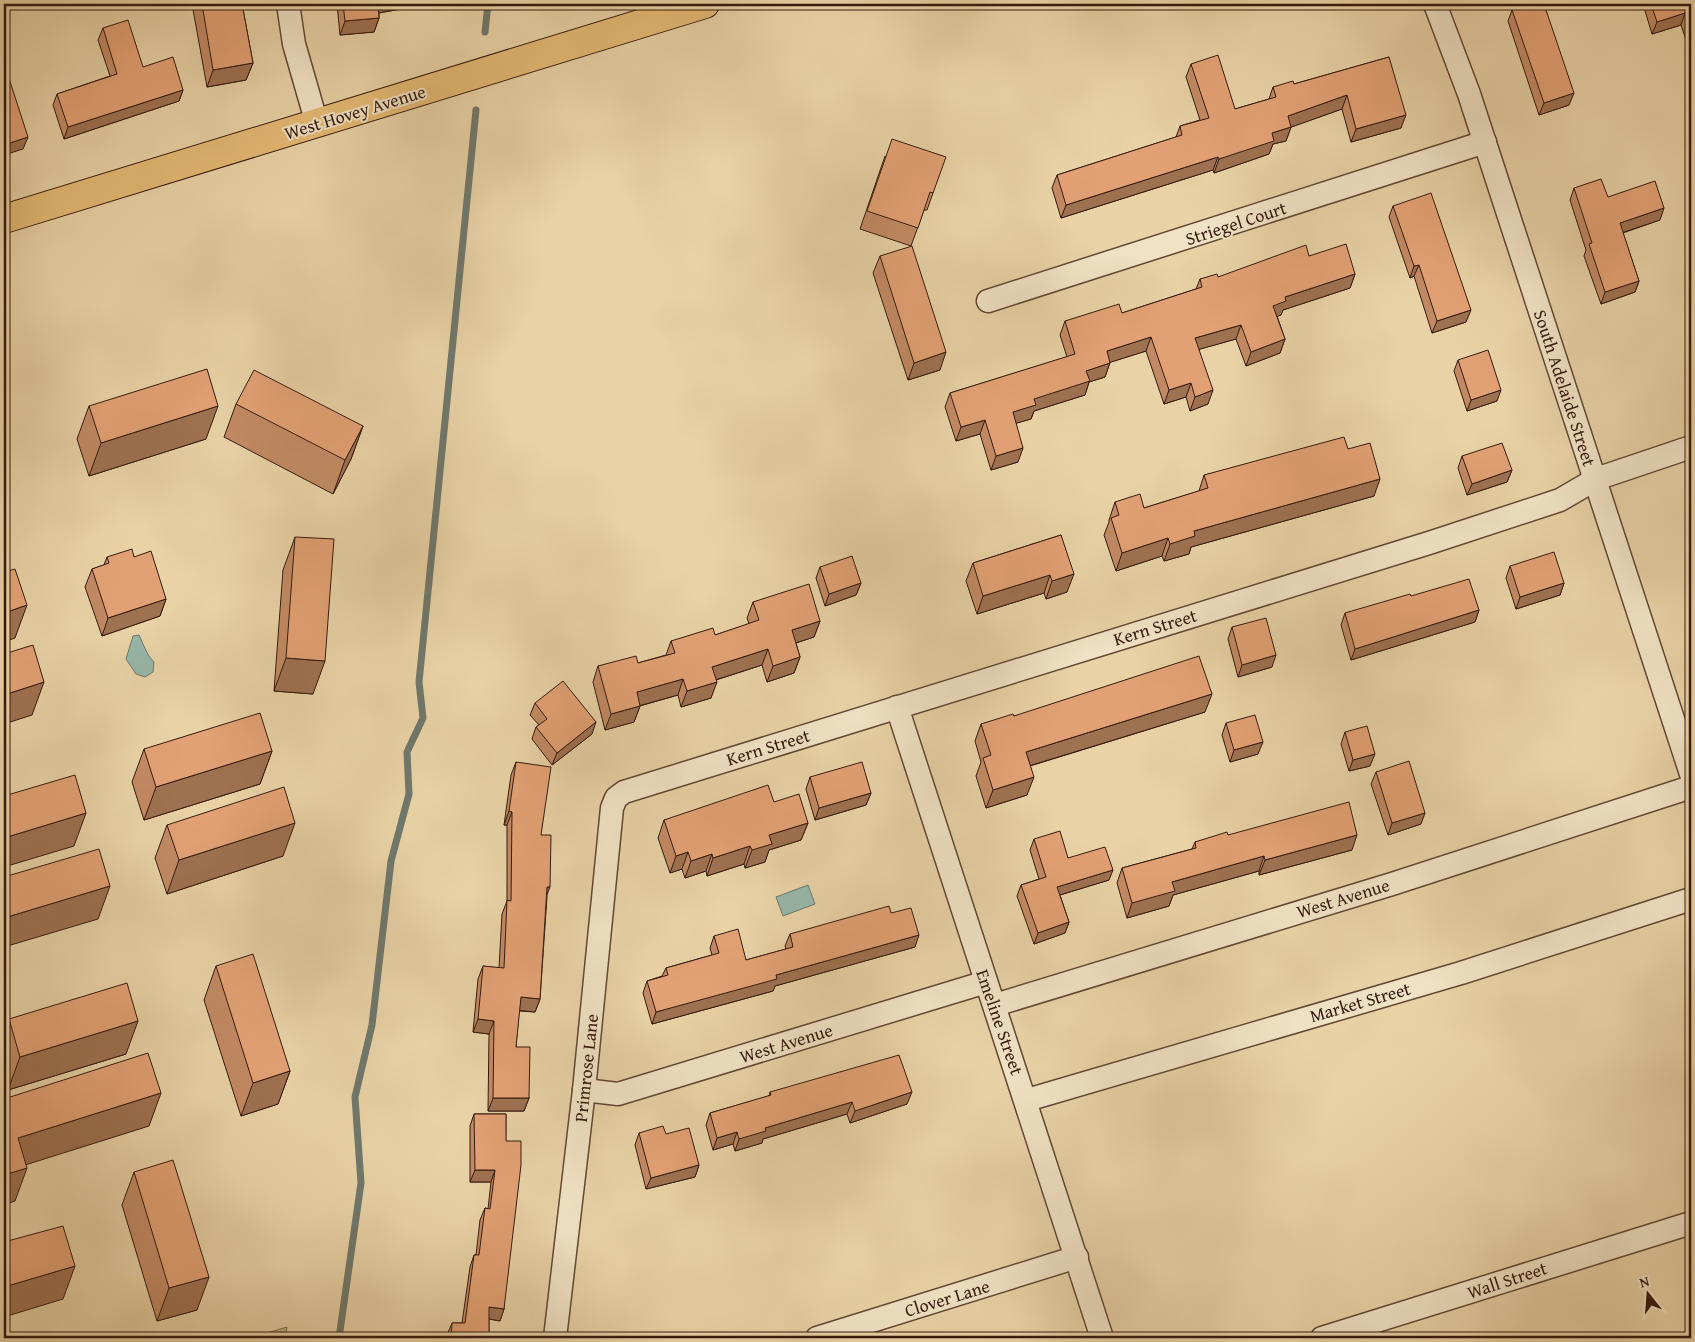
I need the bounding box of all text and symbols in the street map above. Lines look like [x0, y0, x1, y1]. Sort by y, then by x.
street label: West Hovey Avenue [281, 78, 429, 146]
street label: Striegel Court [1182, 194, 1291, 252]
street label: South Adelaide Street [1527, 306, 1603, 470]
street label: Kern Street [1110, 601, 1201, 653]
street label: Kern Street [723, 721, 814, 773]
street label: West Avenue [1293, 871, 1393, 925]
street label: Emeline Street [969, 965, 1031, 1079]
street label: Market Street [1306, 975, 1414, 1029]
street label: Primrose Lane [567, 1013, 605, 1123]
street label: West Avenue [736, 1016, 836, 1070]
street label: Wall Street [1463, 1254, 1551, 1306]
north arrow [1622, 1270, 1672, 1320]
text: N [1637, 1270, 1652, 1292]
street label: Clover Lane [901, 1272, 993, 1324]

